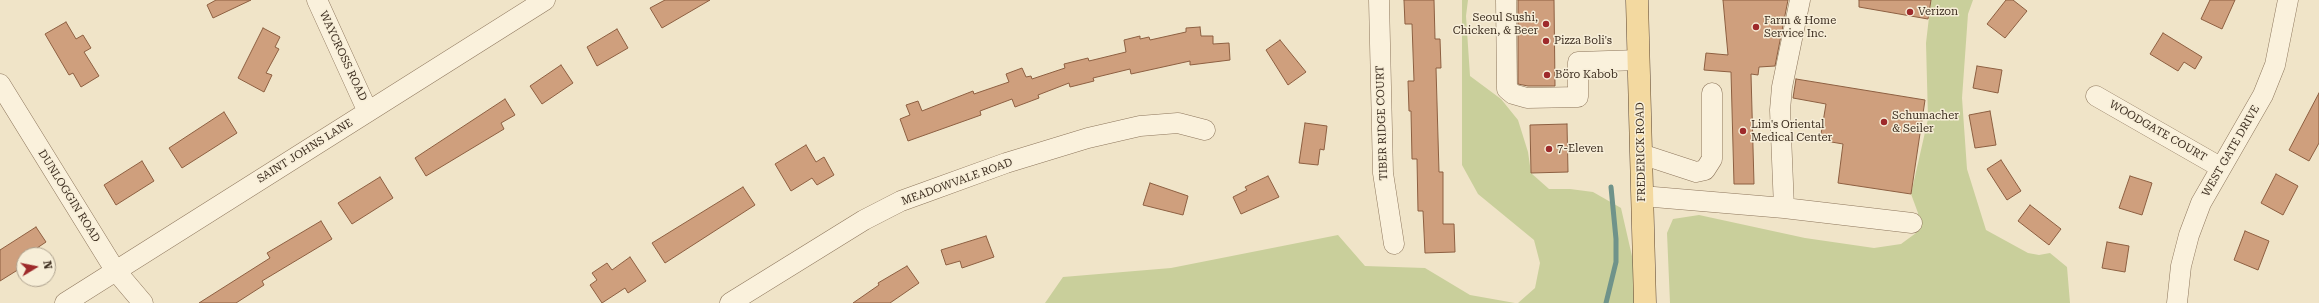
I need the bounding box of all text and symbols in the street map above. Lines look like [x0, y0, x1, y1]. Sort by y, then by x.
place label: Verizon [1918, 5, 1958, 19]
marker: Verizon [1905, 7, 1915, 17]
street label: WAYCROSS ROAD [316, 9, 370, 103]
place label: Seoul Sushi, Chicken, & Beer [1453, 11, 1538, 37]
place label: Farm & Home Service Inc. [1764, 14, 1836, 40]
marker: Seoul Sushi, Chicken, & Beer [1541, 19, 1551, 29]
marker: Farm & Home Service Inc. [1751, 22, 1761, 32]
place label: Pizza Boli's [1554, 34, 1612, 48]
marker: Pizza Boli's [1541, 36, 1551, 46]
street label: TIBER RIDGE COURT [1373, 65, 1391, 181]
place label: Böro Kabob [1555, 68, 1618, 82]
marker: Böro Kabob [1542, 70, 1552, 80]
street label: WOODGATE COURT [2107, 98, 2209, 164]
street label: FREDERICK ROAD [1634, 102, 1648, 202]
street label: WEST GATE DRIVE [2199, 103, 2263, 199]
place label: Schumacher & Seiler [1892, 109, 1959, 135]
street label: SAINT JOHNS LANE [255, 116, 355, 186]
marker: Schumacher & Seiler [1879, 117, 1889, 127]
place label: Lim's Oriental Medical Center [1751, 118, 1832, 144]
marker: Lim's Oriental Medical Center [1738, 126, 1748, 136]
place label: 7-Eleven [1557, 142, 1604, 156]
marker: 7-Eleven [1544, 144, 1554, 154]
street label: DUNLOGGIN ROAD [35, 147, 103, 245]
street label: MEADOWVALE ROAD [900, 156, 1014, 208]
north arrow [16, 247, 56, 287]
text: N [40, 260, 54, 270]

